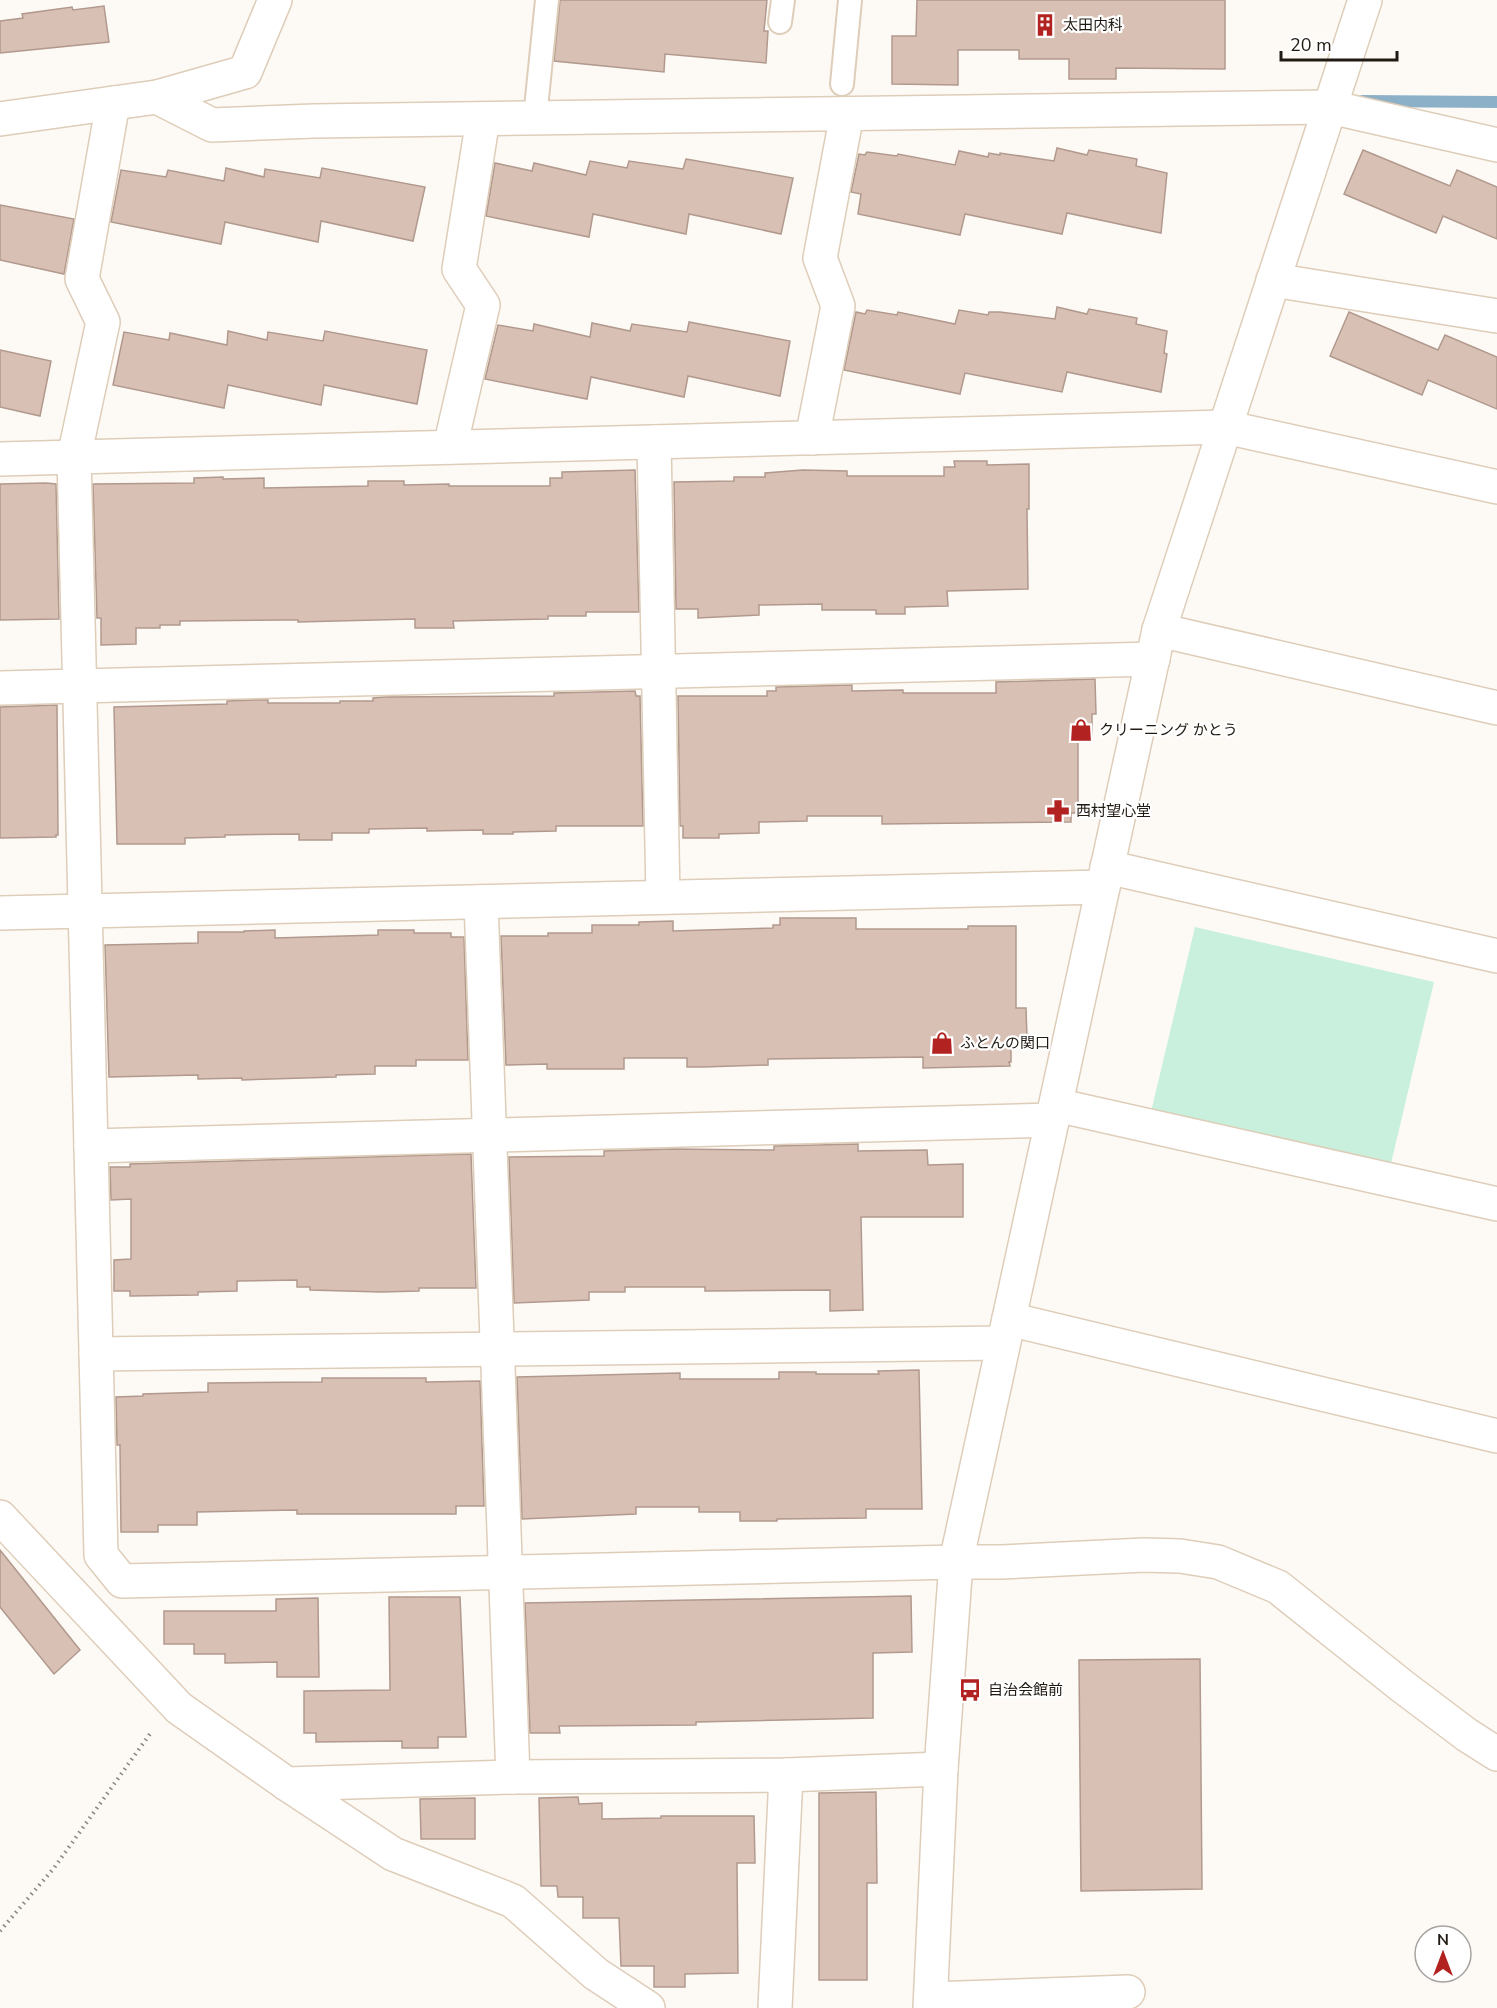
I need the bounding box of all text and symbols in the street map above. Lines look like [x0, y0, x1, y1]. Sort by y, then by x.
building icon: 太田内科 [1032, 12, 1058, 38]
place label: 太田内科 [1063, 15, 1123, 35]
scale bar [1281, 24, 1396, 62]
text: 20 m [1290, 33, 1332, 57]
shop icon: クリーニング かとう [1068, 717, 1094, 743]
place label: クリーニング かとう [1099, 720, 1238, 740]
pharmacy icon: 西村望心堂 [1045, 798, 1071, 824]
place label: 西村望心堂 [1076, 801, 1151, 821]
shop icon: ふとんの関口 [929, 1030, 955, 1056]
place label: ふとんの関口 [960, 1033, 1050, 1053]
bus stop icon: 自治会館前 [957, 1677, 983, 1703]
place label: 自治会館前 [988, 1680, 1063, 1700]
north arrow [1413, 1924, 1473, 1984]
text: N [1437, 1929, 1449, 1951]

